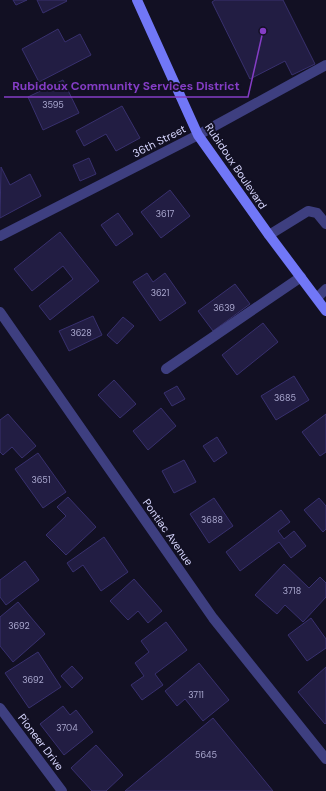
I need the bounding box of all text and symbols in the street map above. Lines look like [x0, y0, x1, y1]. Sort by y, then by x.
callout: Rubidoux Community Services District [4, 73, 248, 97]
text: Rubidoux Community Services District [12, 78, 240, 94]
house number: 3595 [42, 99, 64, 111]
street label: Rubidoux Boulevard [202, 120, 270, 212]
street label: 36th Street [130, 122, 188, 160]
house number: 3617 [156, 208, 174, 220]
house number: 3621 [151, 287, 170, 299]
house number: 3639 [213, 302, 235, 314]
house number: 3628 [70, 327, 92, 339]
house number: 3685 [274, 392, 296, 404]
house number: 3651 [31, 474, 51, 486]
street label: Pontiac Avenue [140, 496, 196, 568]
house number: 3688 [201, 514, 223, 526]
house number: 3718 [283, 585, 301, 597]
house number: 3692 [8, 620, 30, 632]
house number: 3692 [22, 674, 44, 686]
house number: 3711 [188, 689, 204, 701]
street label: Pioneer Drive [15, 711, 67, 773]
house number: 3704 [56, 722, 78, 734]
house number: 5645 [195, 749, 217, 761]

